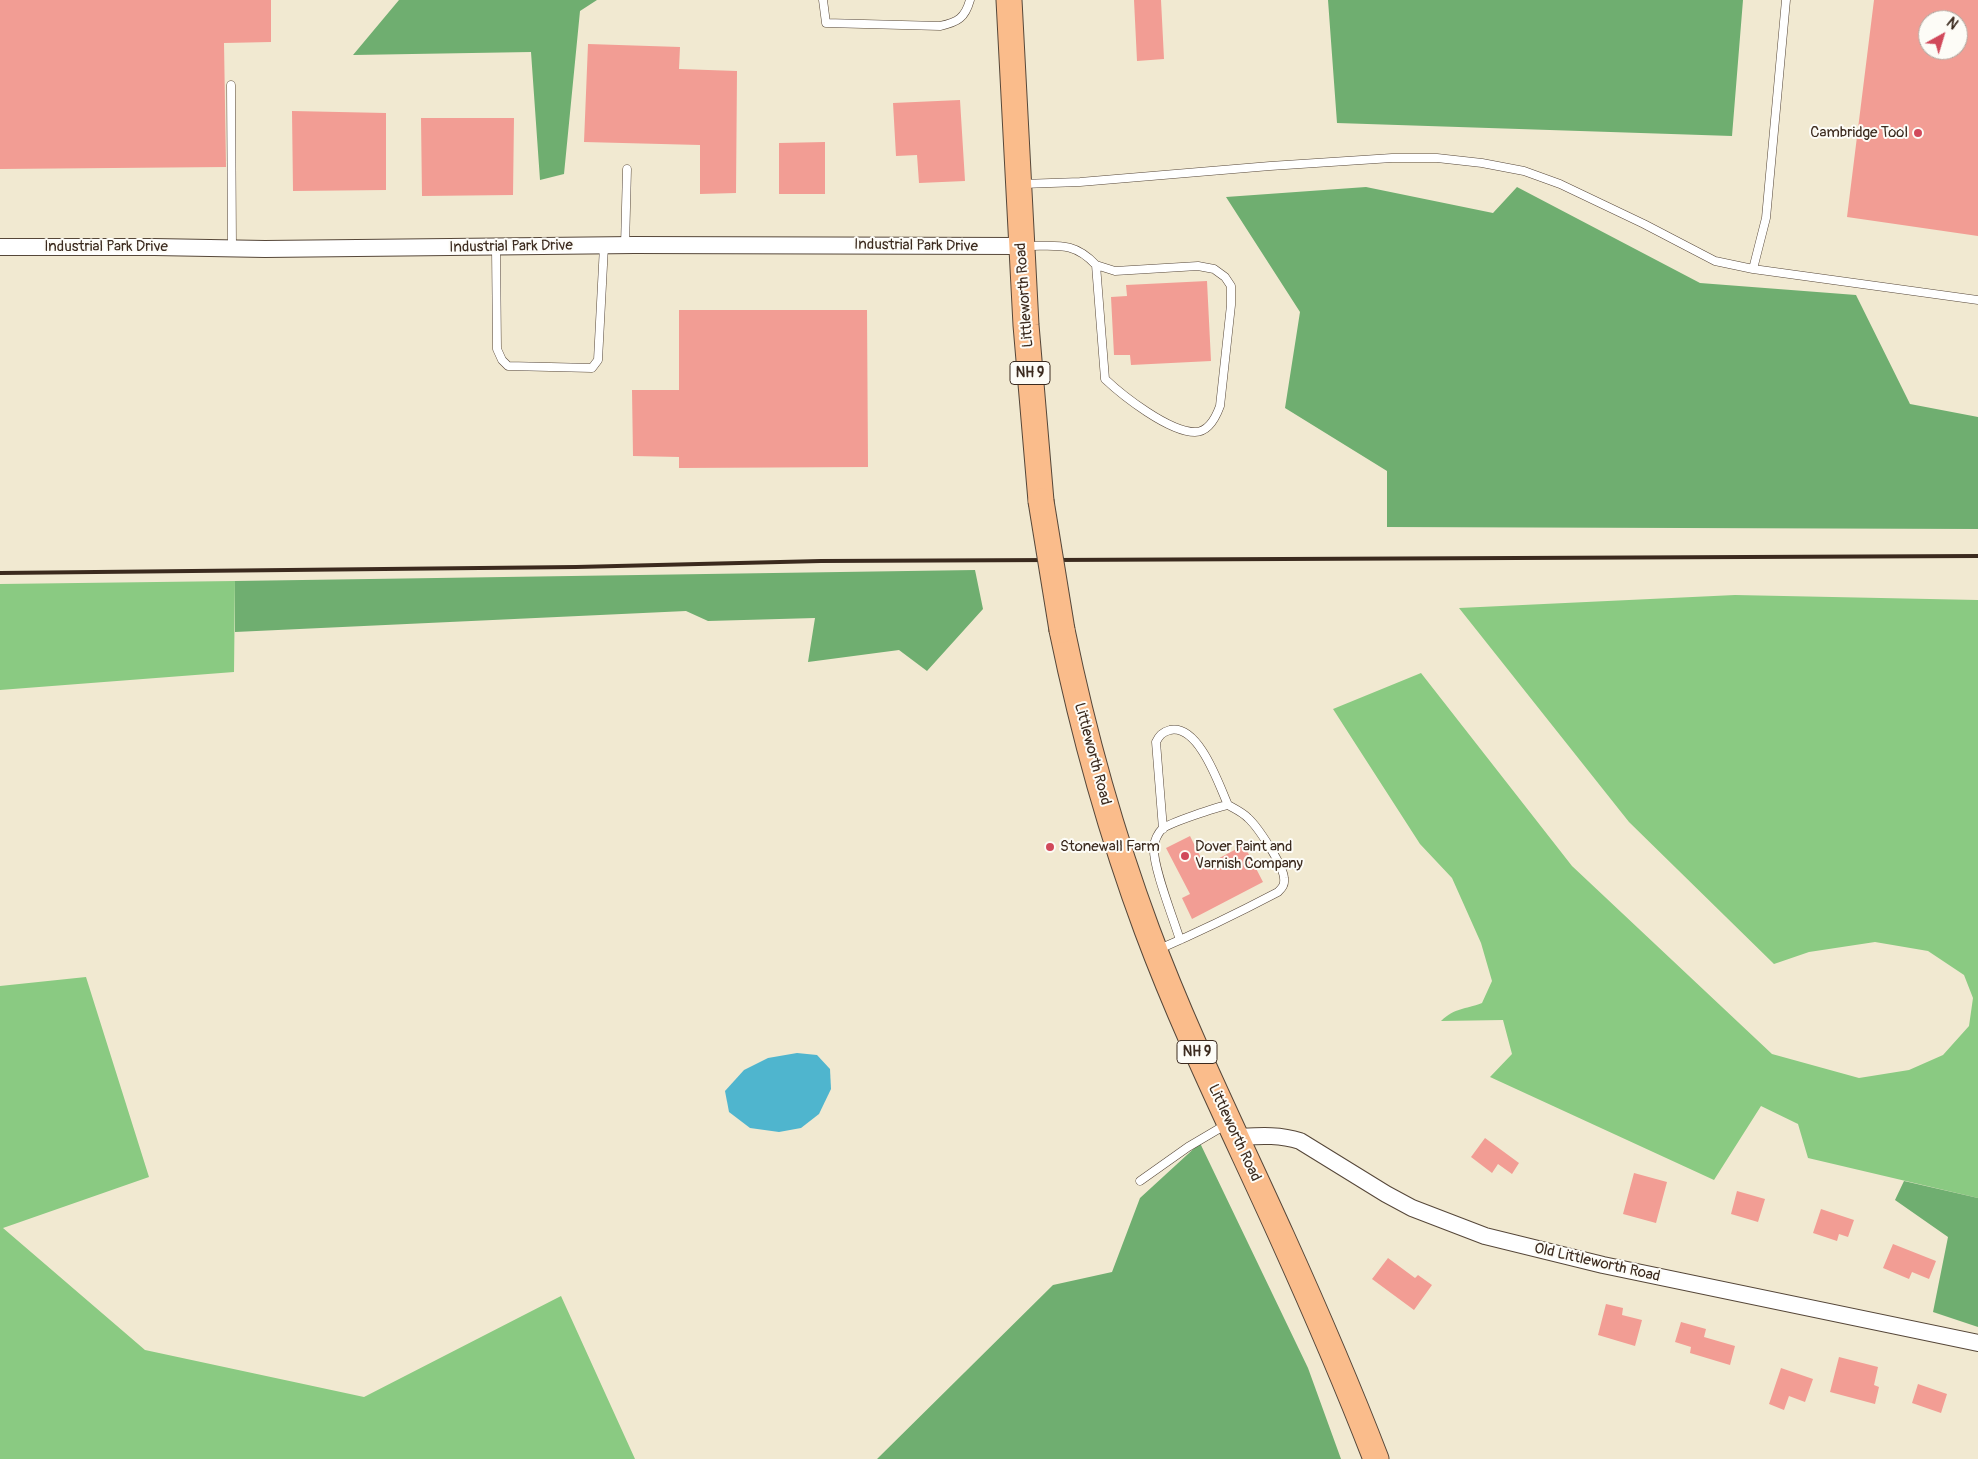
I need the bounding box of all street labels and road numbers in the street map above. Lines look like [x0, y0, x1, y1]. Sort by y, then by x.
street label: Industrial Park Drive [854, 236, 978, 256]
street label: Industrial Park Drive [449, 237, 573, 257]
street label: Industrial Park Drive [44, 238, 168, 256]
street label: Littleworth Road [1012, 242, 1038, 348]
road number: NH 9 [1010, 362, 1050, 384]
street label: Littleworth Road [1070, 701, 1114, 807]
road number: NH 9 [1177, 1040, 1217, 1064]
street label: Littleworth Road [1204, 1082, 1264, 1184]
street label: Old Littleworth Road [1532, 1240, 1662, 1286]

